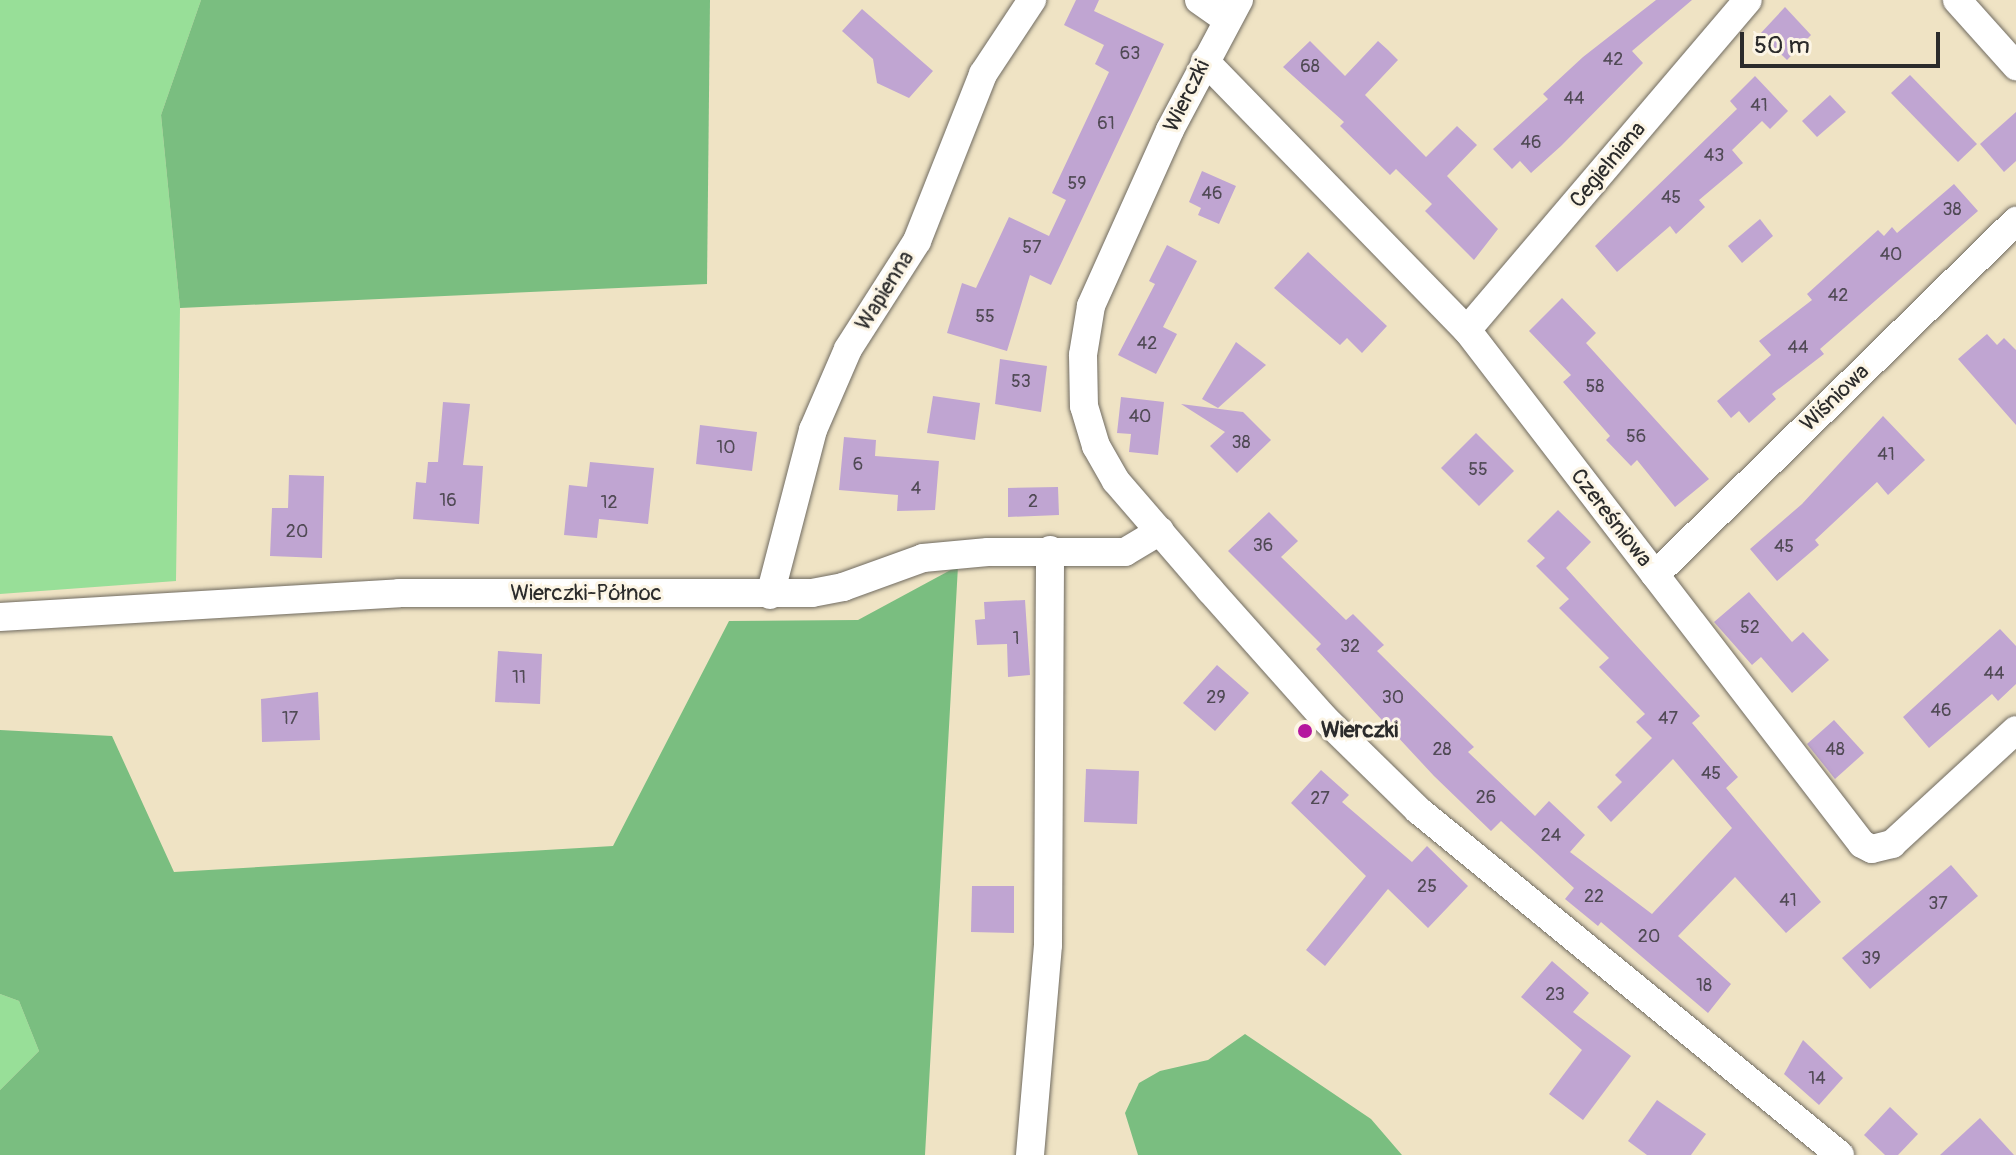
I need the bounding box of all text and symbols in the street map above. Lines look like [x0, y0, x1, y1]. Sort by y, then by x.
scale bar [1744, 16, 1944, 66]
text: 50 m [1754, 31, 1810, 60]
house number: 63 [1120, 43, 1140, 65]
house number: 42 [1603, 49, 1623, 71]
street label: Wierczki [1158, 56, 1216, 136]
house number: 68 [1300, 56, 1320, 78]
house number: 44 [1564, 88, 1584, 110]
house number: 41 [1750, 95, 1768, 117]
house number: 61 [1097, 113, 1115, 135]
street label: Cegielniana [1564, 117, 1652, 213]
house number: 46 [1521, 132, 1541, 154]
house number: 43 [1704, 145, 1724, 167]
house number: 59 [1067, 173, 1087, 195]
house number: 46 [1202, 183, 1222, 205]
house number: 45 [1661, 187, 1681, 209]
house number: 38 [1942, 199, 1962, 221]
house number: 57 [1022, 237, 1042, 259]
house number: 40 [1880, 244, 1902, 266]
street label: Wapienna [850, 246, 920, 336]
house number: 42 [1828, 285, 1848, 307]
house number: 55 [975, 306, 995, 328]
house number: 42 [1137, 333, 1157, 355]
house number: 44 [1788, 337, 1808, 359]
street label: Wiśniowa [1795, 359, 1875, 437]
house number: 53 [1011, 371, 1031, 393]
house number: 58 [1586, 376, 1604, 398]
house number: 40 [1129, 406, 1151, 428]
house number: 56 [1626, 426, 1646, 448]
house number: 38 [1231, 432, 1251, 454]
house number: 10 [716, 437, 736, 459]
house number: 41 [1877, 444, 1895, 466]
house number: 6 [853, 454, 863, 476]
house number: 55 [1468, 459, 1488, 481]
street label: Czereśniowa [1565, 464, 1657, 572]
house number: 4 [911, 478, 921, 500]
house number: 16 [439, 490, 457, 512]
house number: 2 [1028, 491, 1038, 513]
house number: 12 [600, 492, 618, 514]
house number: 20 [286, 521, 308, 543]
house number: 36 [1253, 535, 1273, 557]
house number: 45 [1774, 536, 1794, 558]
street label: Wierczki-Północ [510, 581, 662, 607]
house number: 52 [1740, 617, 1760, 639]
house number: 1 [1012, 628, 1020, 650]
house number: 32 [1340, 636, 1360, 658]
house number: 44 [1984, 663, 2004, 685]
house number: 11 [512, 667, 526, 689]
house number: 29 [1206, 687, 1226, 709]
house number: 30 [1382, 687, 1404, 709]
house number: 46 [1931, 700, 1951, 722]
house number: 17 [282, 708, 298, 730]
house number: 47 [1658, 708, 1678, 730]
place label: Wierczki [1321, 718, 1398, 744]
marker: Wierczki [1296, 722, 1314, 740]
house number: 28 [1432, 739, 1452, 761]
house number: 48 [1825, 739, 1845, 761]
house number: 45 [1701, 763, 1721, 785]
house number: 26 [1476, 787, 1496, 809]
house number: 27 [1310, 788, 1330, 810]
house number: 24 [1541, 825, 1561, 847]
house number: 25 [1417, 876, 1437, 898]
house number: 22 [1584, 886, 1604, 908]
house number: 41 [1779, 890, 1797, 912]
house number: 37 [1928, 893, 1948, 915]
house number: 20 [1638, 926, 1660, 948]
house number: 39 [1861, 948, 1881, 970]
house number: 18 [1696, 975, 1712, 997]
house number: 23 [1545, 984, 1565, 1006]
house number: 14 [1808, 1068, 1826, 1090]

